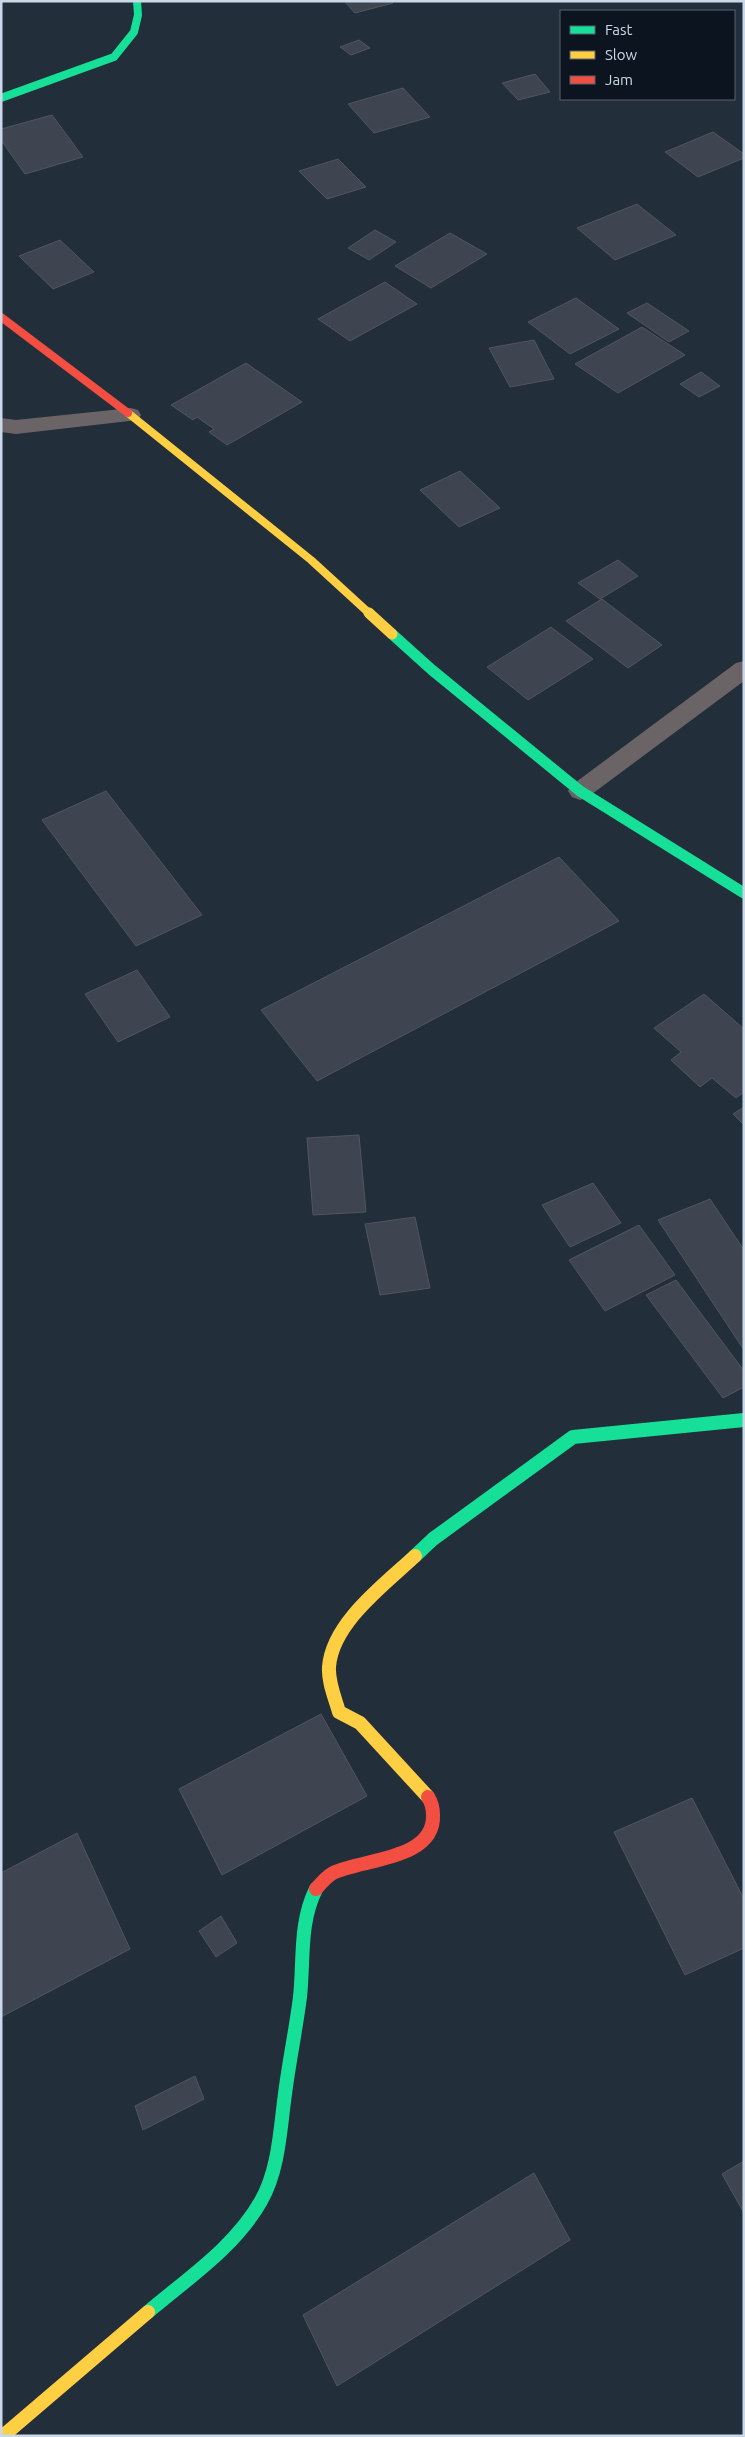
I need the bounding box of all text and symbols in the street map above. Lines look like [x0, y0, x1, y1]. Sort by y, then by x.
legend [560, 10, 735, 100]
text: Fast [605, 21, 633, 38]
text: Slow [605, 46, 638, 63]
text: Jam [605, 71, 633, 88]

